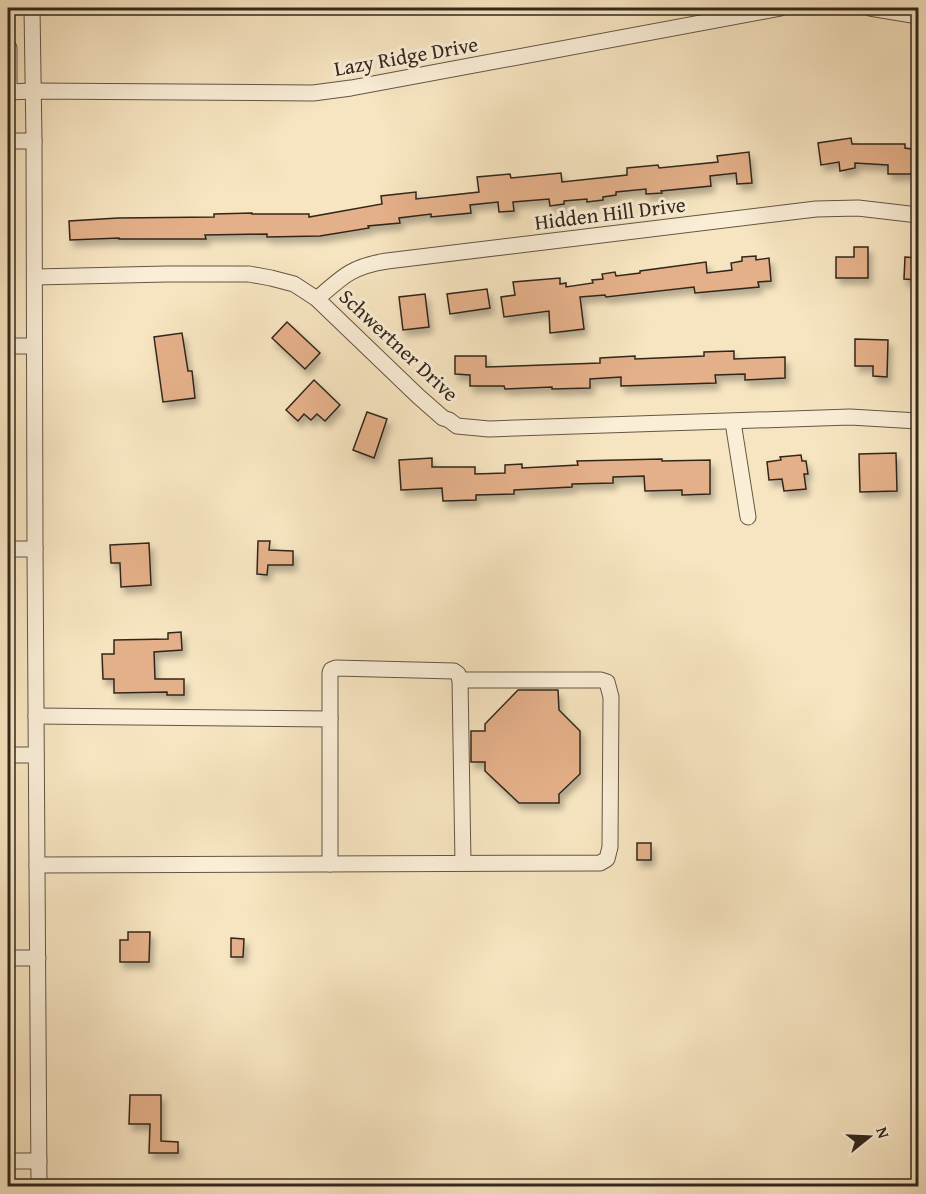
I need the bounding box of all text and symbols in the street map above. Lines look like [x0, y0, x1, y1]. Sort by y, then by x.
street label: Lazy Ridge Drive [332, 28, 481, 84]
street label: Hidden Hill Drive [533, 188, 687, 238]
street label: Schwertner Drive [332, 281, 466, 409]
north arrow [839, 1107, 899, 1167]
text: N [870, 1124, 896, 1141]

